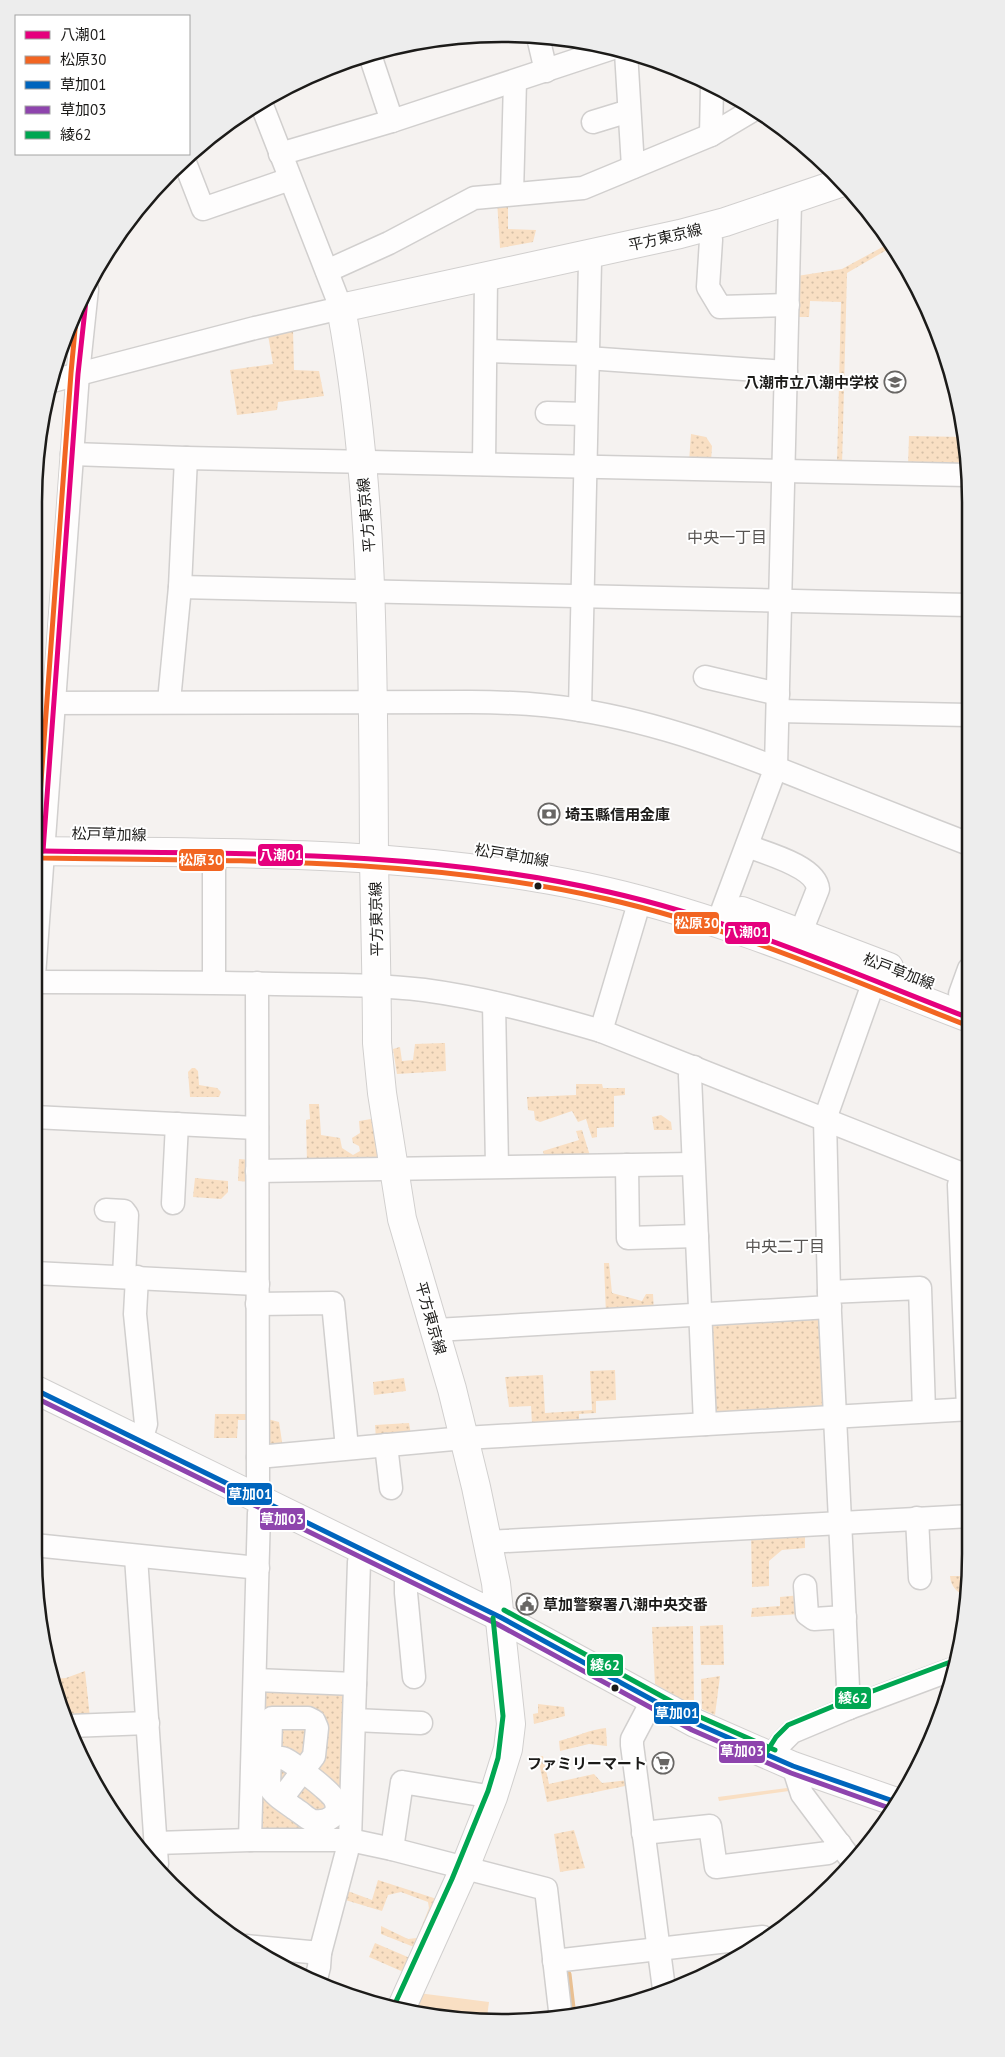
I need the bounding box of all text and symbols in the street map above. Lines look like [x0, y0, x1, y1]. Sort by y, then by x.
legend [15, 15, 190, 155]
text: 八潮01 [60, 25, 106, 44]
text: 松原30 [60, 50, 106, 69]
text: 草加01 [60, 75, 106, 94]
text: 草加03 [60, 100, 106, 119]
text: 綾62 [60, 125, 91, 144]
street label: 平方東京線 [626, 219, 704, 255]
school or university icon: 八潮市立八潮中学校 [883, 370, 907, 394]
place label: 八潮市立八潮中学校 [744, 373, 879, 392]
street label: 平方東京線 [353, 477, 379, 553]
district label: 中央一丁目 [687, 527, 767, 547]
bank icon: 埼玉縣信用金庫 [537, 802, 561, 826]
place label: 埼玉縣信用金庫 [565, 805, 670, 824]
street label: 松戸草加線 [71, 824, 147, 844]
street label: 松戸草加線 [473, 840, 551, 870]
line badge: 八潮01 [257, 843, 304, 867]
text: 八潮01 [259, 846, 303, 864]
line badge: 松原30 [178, 848, 225, 872]
text: 松原30 [179, 851, 223, 869]
street label: 平方東京線 [366, 881, 386, 957]
unlabelled marker [533, 881, 543, 891]
line badge: 松原30 [673, 911, 720, 935]
text: 松原30 [675, 914, 719, 932]
line badge: 八潮01 [724, 921, 771, 945]
text: 八潮01 [725, 923, 769, 941]
street label: 松戸草加線 [861, 949, 937, 993]
district label: 中央二丁目 [745, 1236, 825, 1256]
street label: 平方東京線 [412, 1279, 450, 1357]
line badge: 草加01 [226, 1482, 273, 1506]
text: 草加01 [228, 1485, 272, 1503]
line badge: 草加03 [259, 1507, 306, 1531]
text: 草加03 [260, 1510, 304, 1528]
public building icon: 草加警察署八潮中央交番 [515, 1592, 539, 1616]
place label: 草加警察署八潮中央交番 [543, 1595, 708, 1614]
line badge: 綾62 [586, 1653, 624, 1677]
text: 綾62 [590, 1656, 620, 1674]
unlabelled marker [610, 1683, 620, 1693]
line badge: 綾62 [834, 1686, 872, 1710]
text: 綾62 [838, 1689, 868, 1707]
line badge: 草加01 [653, 1701, 700, 1725]
text: 草加01 [655, 1704, 699, 1722]
line badge: 草加03 [718, 1740, 766, 1764]
text: 草加03 [720, 1742, 764, 1760]
supermarket icon: ファミリーマート [651, 1751, 675, 1775]
place label: ファミリーマート [527, 1754, 647, 1773]

